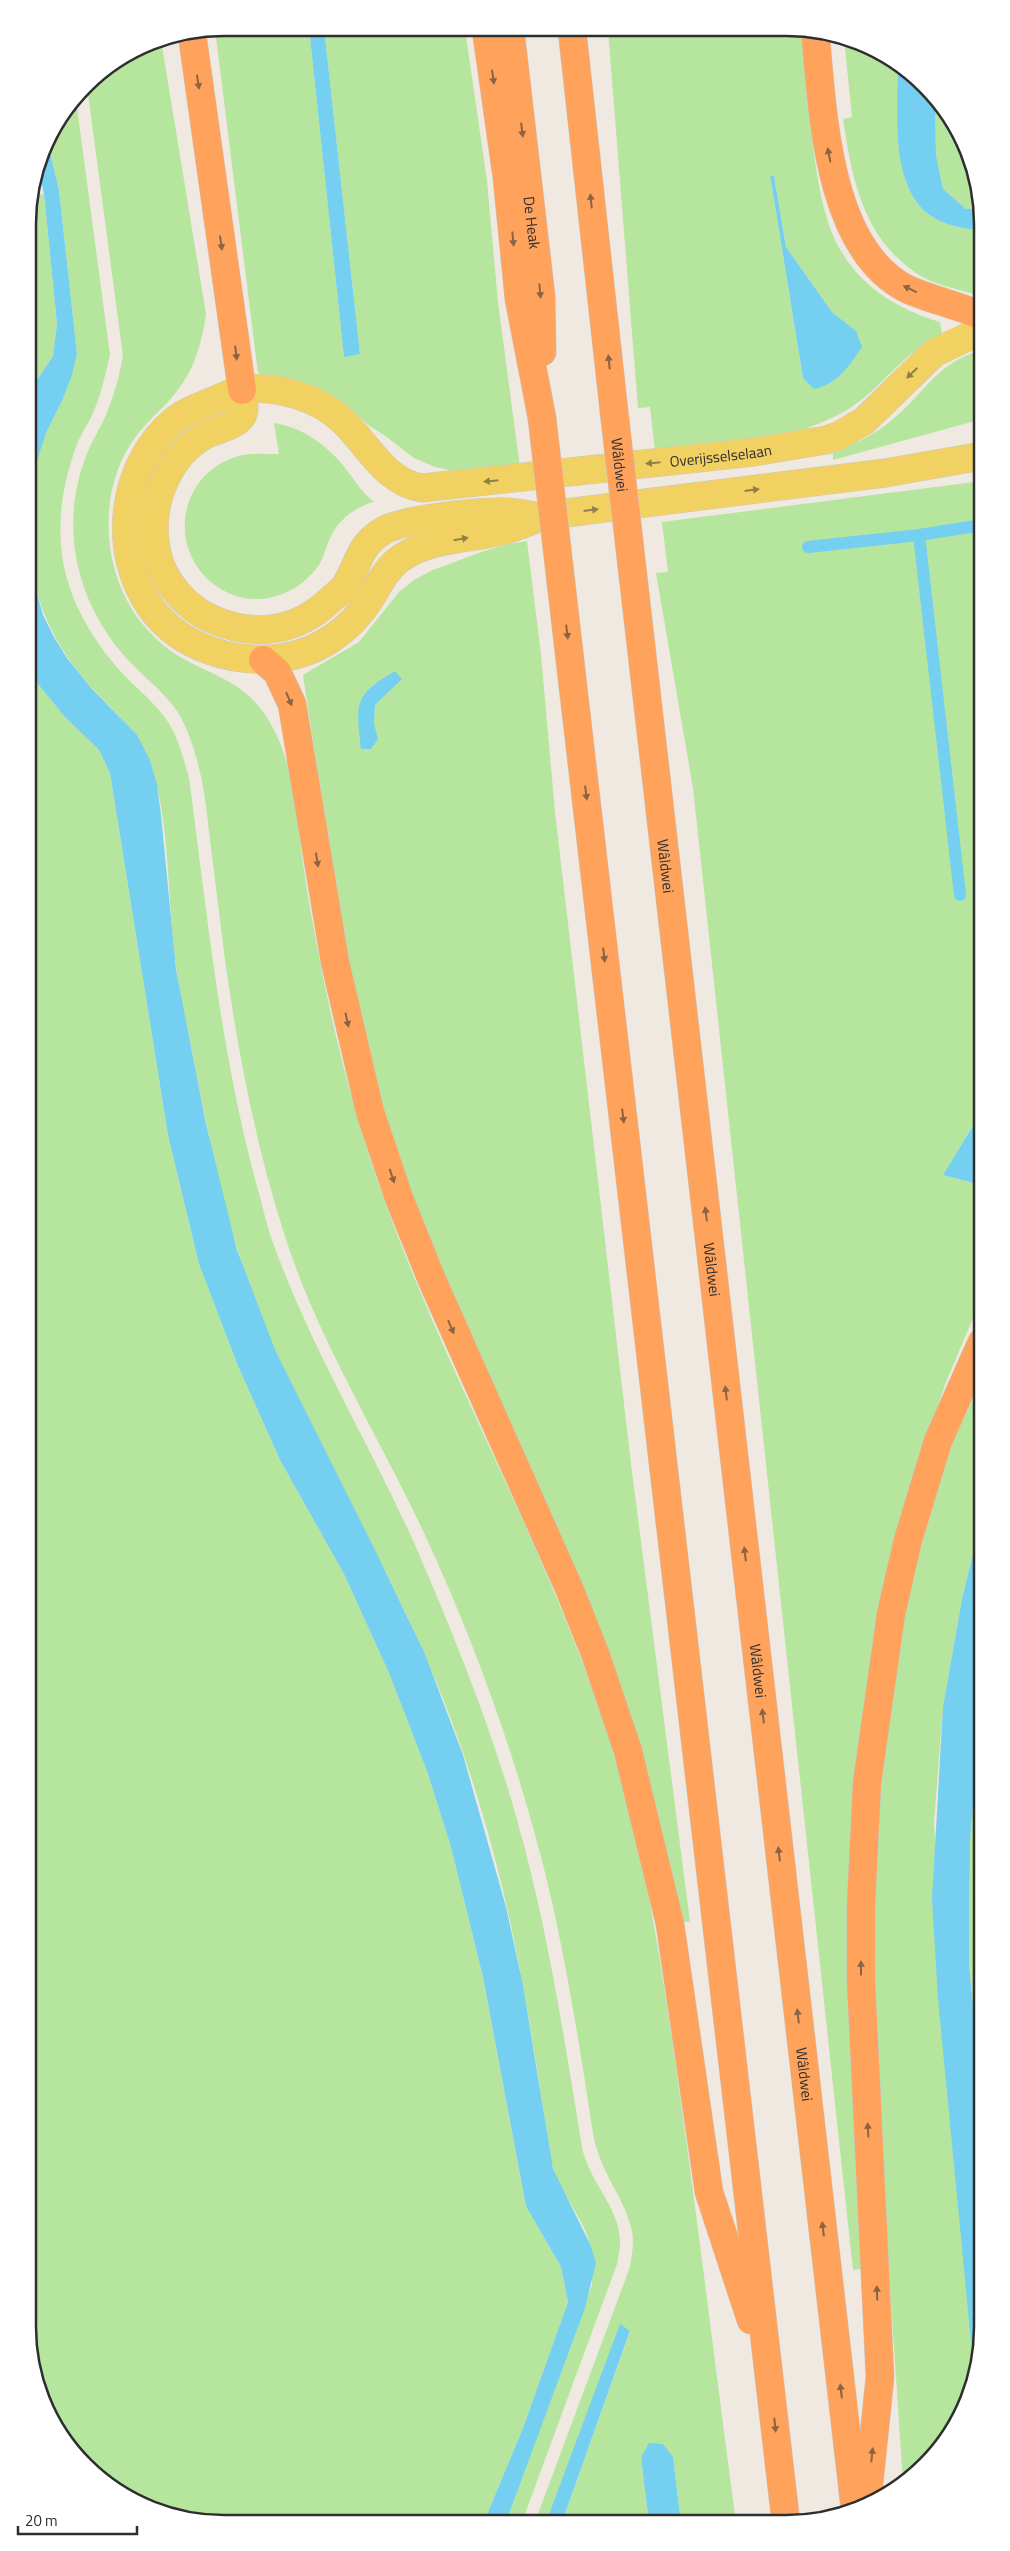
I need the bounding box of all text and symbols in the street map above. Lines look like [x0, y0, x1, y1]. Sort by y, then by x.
one-way arrow [489, 70, 497, 86]
one-way arrow [194, 74, 202, 90]
one-way arrow [518, 122, 526, 138]
one-way arrow [824, 146, 832, 162]
one-way arrow [587, 192, 595, 208]
street label: De Heak [518, 195, 547, 250]
one-way arrow [509, 231, 517, 247]
one-way arrow [217, 235, 225, 251]
one-way arrow [537, 284, 545, 300]
one-way arrow [902, 284, 917, 293]
one-way arrow [232, 345, 240, 361]
one-way arrow [605, 354, 613, 370]
one-way arrow [906, 367, 918, 379]
street label: Wâldwei [606, 436, 635, 493]
street label: Overijsselselaan [668, 438, 773, 473]
one-way arrow [645, 459, 661, 467]
one-way arrow [483, 477, 499, 485]
one-way arrow [744, 485, 760, 493]
one-way arrow [583, 506, 599, 514]
one-way arrow [453, 534, 469, 542]
one-way arrow [563, 624, 571, 640]
one-way arrow [285, 692, 293, 707]
one-way arrow [582, 786, 590, 802]
street label: Wâldwei [652, 838, 681, 894]
one-way arrow [313, 852, 321, 868]
one-way arrow [600, 947, 608, 963]
one-way arrow [343, 1012, 351, 1027]
one-way arrow [619, 1108, 627, 1124]
one-way arrow [388, 1168, 396, 1183]
one-way arrow [702, 1206, 710, 1222]
street label: Wâldwei [698, 1241, 727, 1298]
one-way arrow [448, 1320, 456, 1334]
one-way arrow [722, 1384, 730, 1400]
one-way arrow [741, 1546, 749, 1562]
street label: Wâldwei [744, 1643, 773, 1699]
one-way arrow [759, 1707, 767, 1723]
one-way arrow [775, 1846, 783, 1862]
one-way arrow [857, 1960, 865, 1976]
one-way arrow [794, 2007, 802, 2023]
street label: Wâldwei [791, 2046, 820, 2102]
one-way arrow [864, 2122, 872, 2138]
one-way arrow [819, 2221, 827, 2237]
one-way arrow [873, 2284, 881, 2300]
one-way arrow [837, 2382, 845, 2398]
one-way arrow [771, 2417, 779, 2433]
one-way arrow [868, 2446, 876, 2462]
scale bar [18, 2504, 136, 2536]
text: 20 m [25, 2509, 58, 2532]

